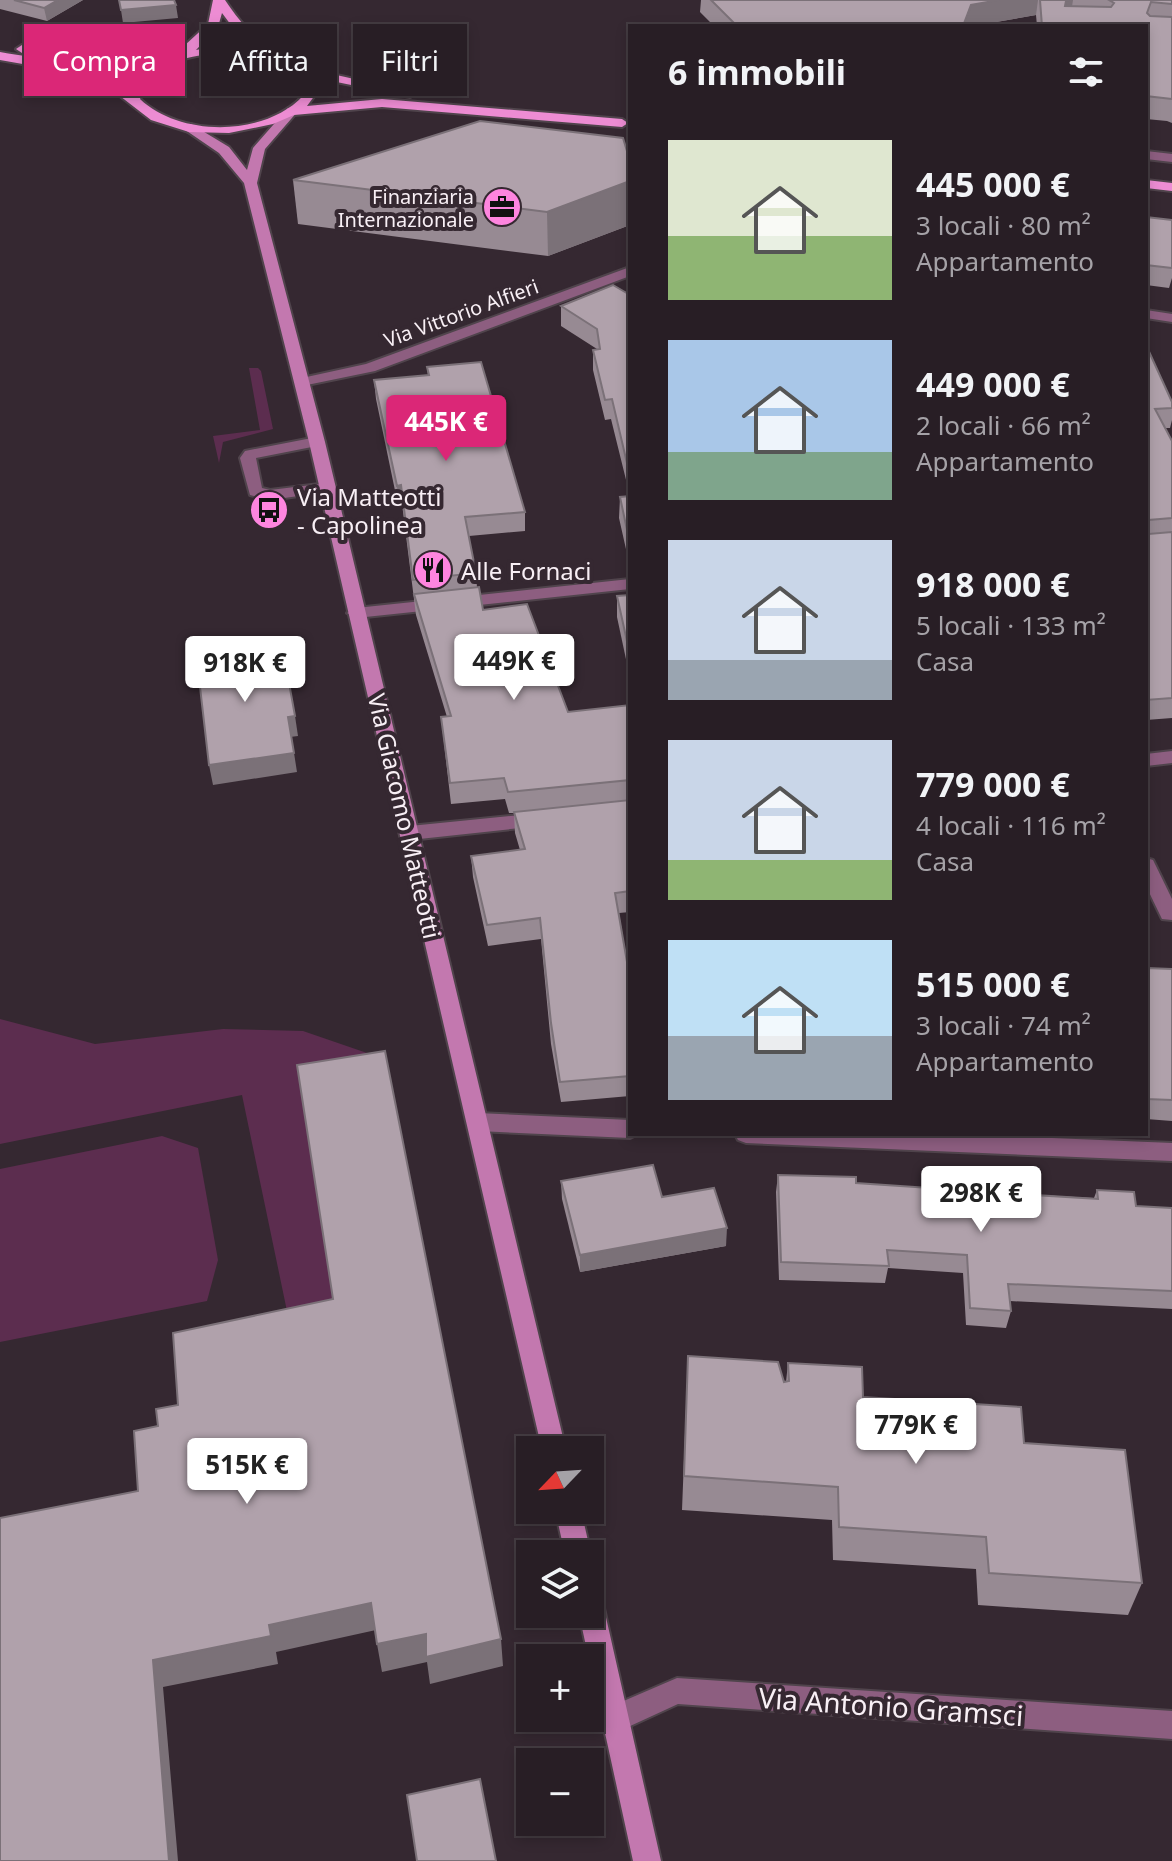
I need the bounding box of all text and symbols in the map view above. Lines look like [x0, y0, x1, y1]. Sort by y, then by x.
chip: Compra [24, 24, 185, 96]
chip: Affitta [201, 24, 337, 96]
chip: Filtri [353, 24, 467, 96]
text: 6 immobili [668, 49, 846, 95]
icon: filters [1064, 50, 1108, 94]
text: 445 000 € [916, 161, 1070, 207]
icon: home [732, 172, 828, 268]
place label: Finanziaria Internazionale [338, 183, 474, 233]
office icon: Finanziaria Internazionale [481, 186, 523, 228]
text: 3 locali · 80 m² [916, 207, 1091, 243]
text: Appartamento [916, 243, 1094, 279]
street label: Via Vittorio Alfieri [380, 272, 542, 354]
text: 449 000 € [916, 361, 1070, 407]
icon: home [732, 372, 828, 468]
pin: 445K € [381, 395, 511, 463]
text: 445K € [404, 403, 488, 439]
text: 2 locali · 66 m² [916, 407, 1091, 443]
text: Appartamento [916, 443, 1094, 479]
place label: Via Matteotti - Capolinea [297, 480, 441, 541]
bus stop icon: Via Matteotti - Capolinea [248, 489, 290, 531]
restaurant icon: Alle Fornaci [412, 549, 454, 591]
place label: Alle Fornaci [461, 554, 591, 587]
text: 918 000 € [916, 561, 1070, 607]
icon: home [732, 572, 828, 668]
text: 5 locali · 133 m² [916, 607, 1106, 643]
pin: 449K € [449, 634, 579, 702]
pin: 918K € [180, 636, 310, 704]
text: 449K € [472, 642, 556, 678]
text: Casa [916, 643, 974, 679]
text: 918K € [203, 644, 287, 680]
street label: Via Giacomo Matteotti [361, 690, 449, 942]
text: 779 000 € [916, 761, 1070, 807]
icon: home [732, 772, 828, 868]
text: 4 locali · 116 m² [916, 807, 1106, 843]
text: Casa [916, 843, 974, 879]
text: 515 000 € [916, 961, 1070, 1007]
icon: home [732, 972, 828, 1068]
text: 3 locali · 74 m² [916, 1007, 1091, 1043]
text: Appartamento [916, 1043, 1094, 1079]
pin: 298K € [916, 1166, 1046, 1234]
text: 298K € [939, 1174, 1023, 1210]
pin: 779K € [851, 1398, 981, 1466]
text: 779K € [874, 1406, 958, 1442]
north arrow [516, 1436, 604, 1524]
map controls [516, 1436, 604, 1836]
pin: 515K € [182, 1438, 312, 1506]
text: 515K € [205, 1446, 289, 1482]
button: layers [516, 1540, 604, 1628]
button: + [516, 1644, 604, 1732]
street label: Via Antonio Gramsci [757, 1678, 1025, 1734]
button: − [516, 1748, 604, 1836]

